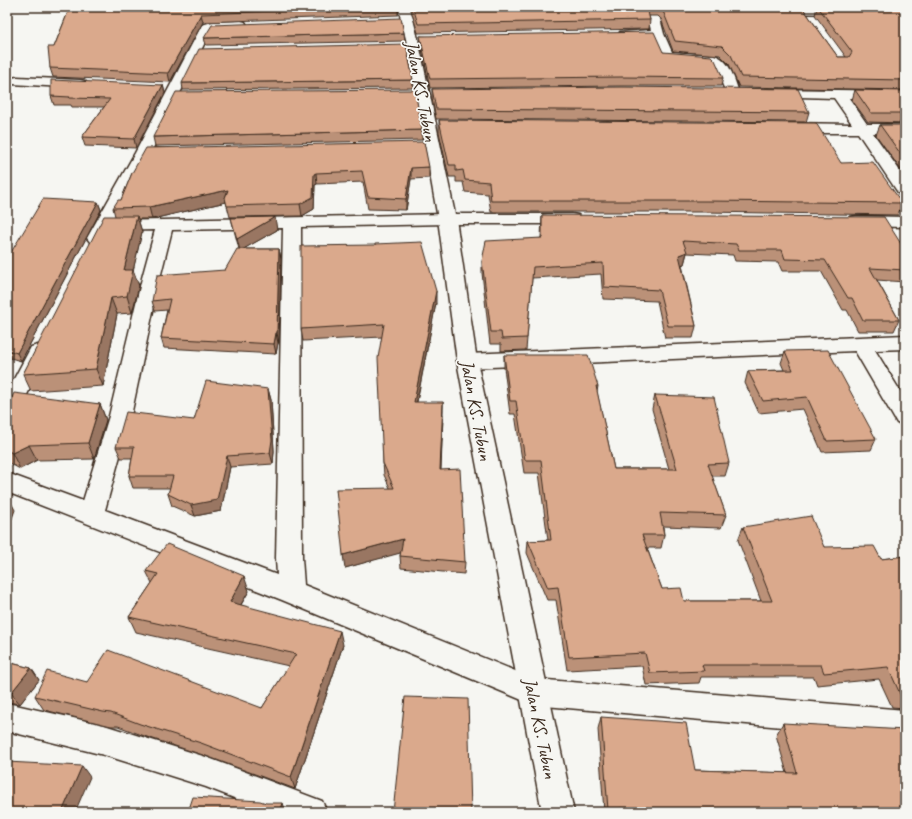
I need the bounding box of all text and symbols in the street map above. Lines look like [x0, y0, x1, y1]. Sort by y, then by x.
street label: Jalan KS. Tubun [399, 38, 443, 144]
street label: Jalan KS. Tubun [454, 357, 498, 463]
street label: Jalan KS. Tubun [517, 675, 562, 781]

